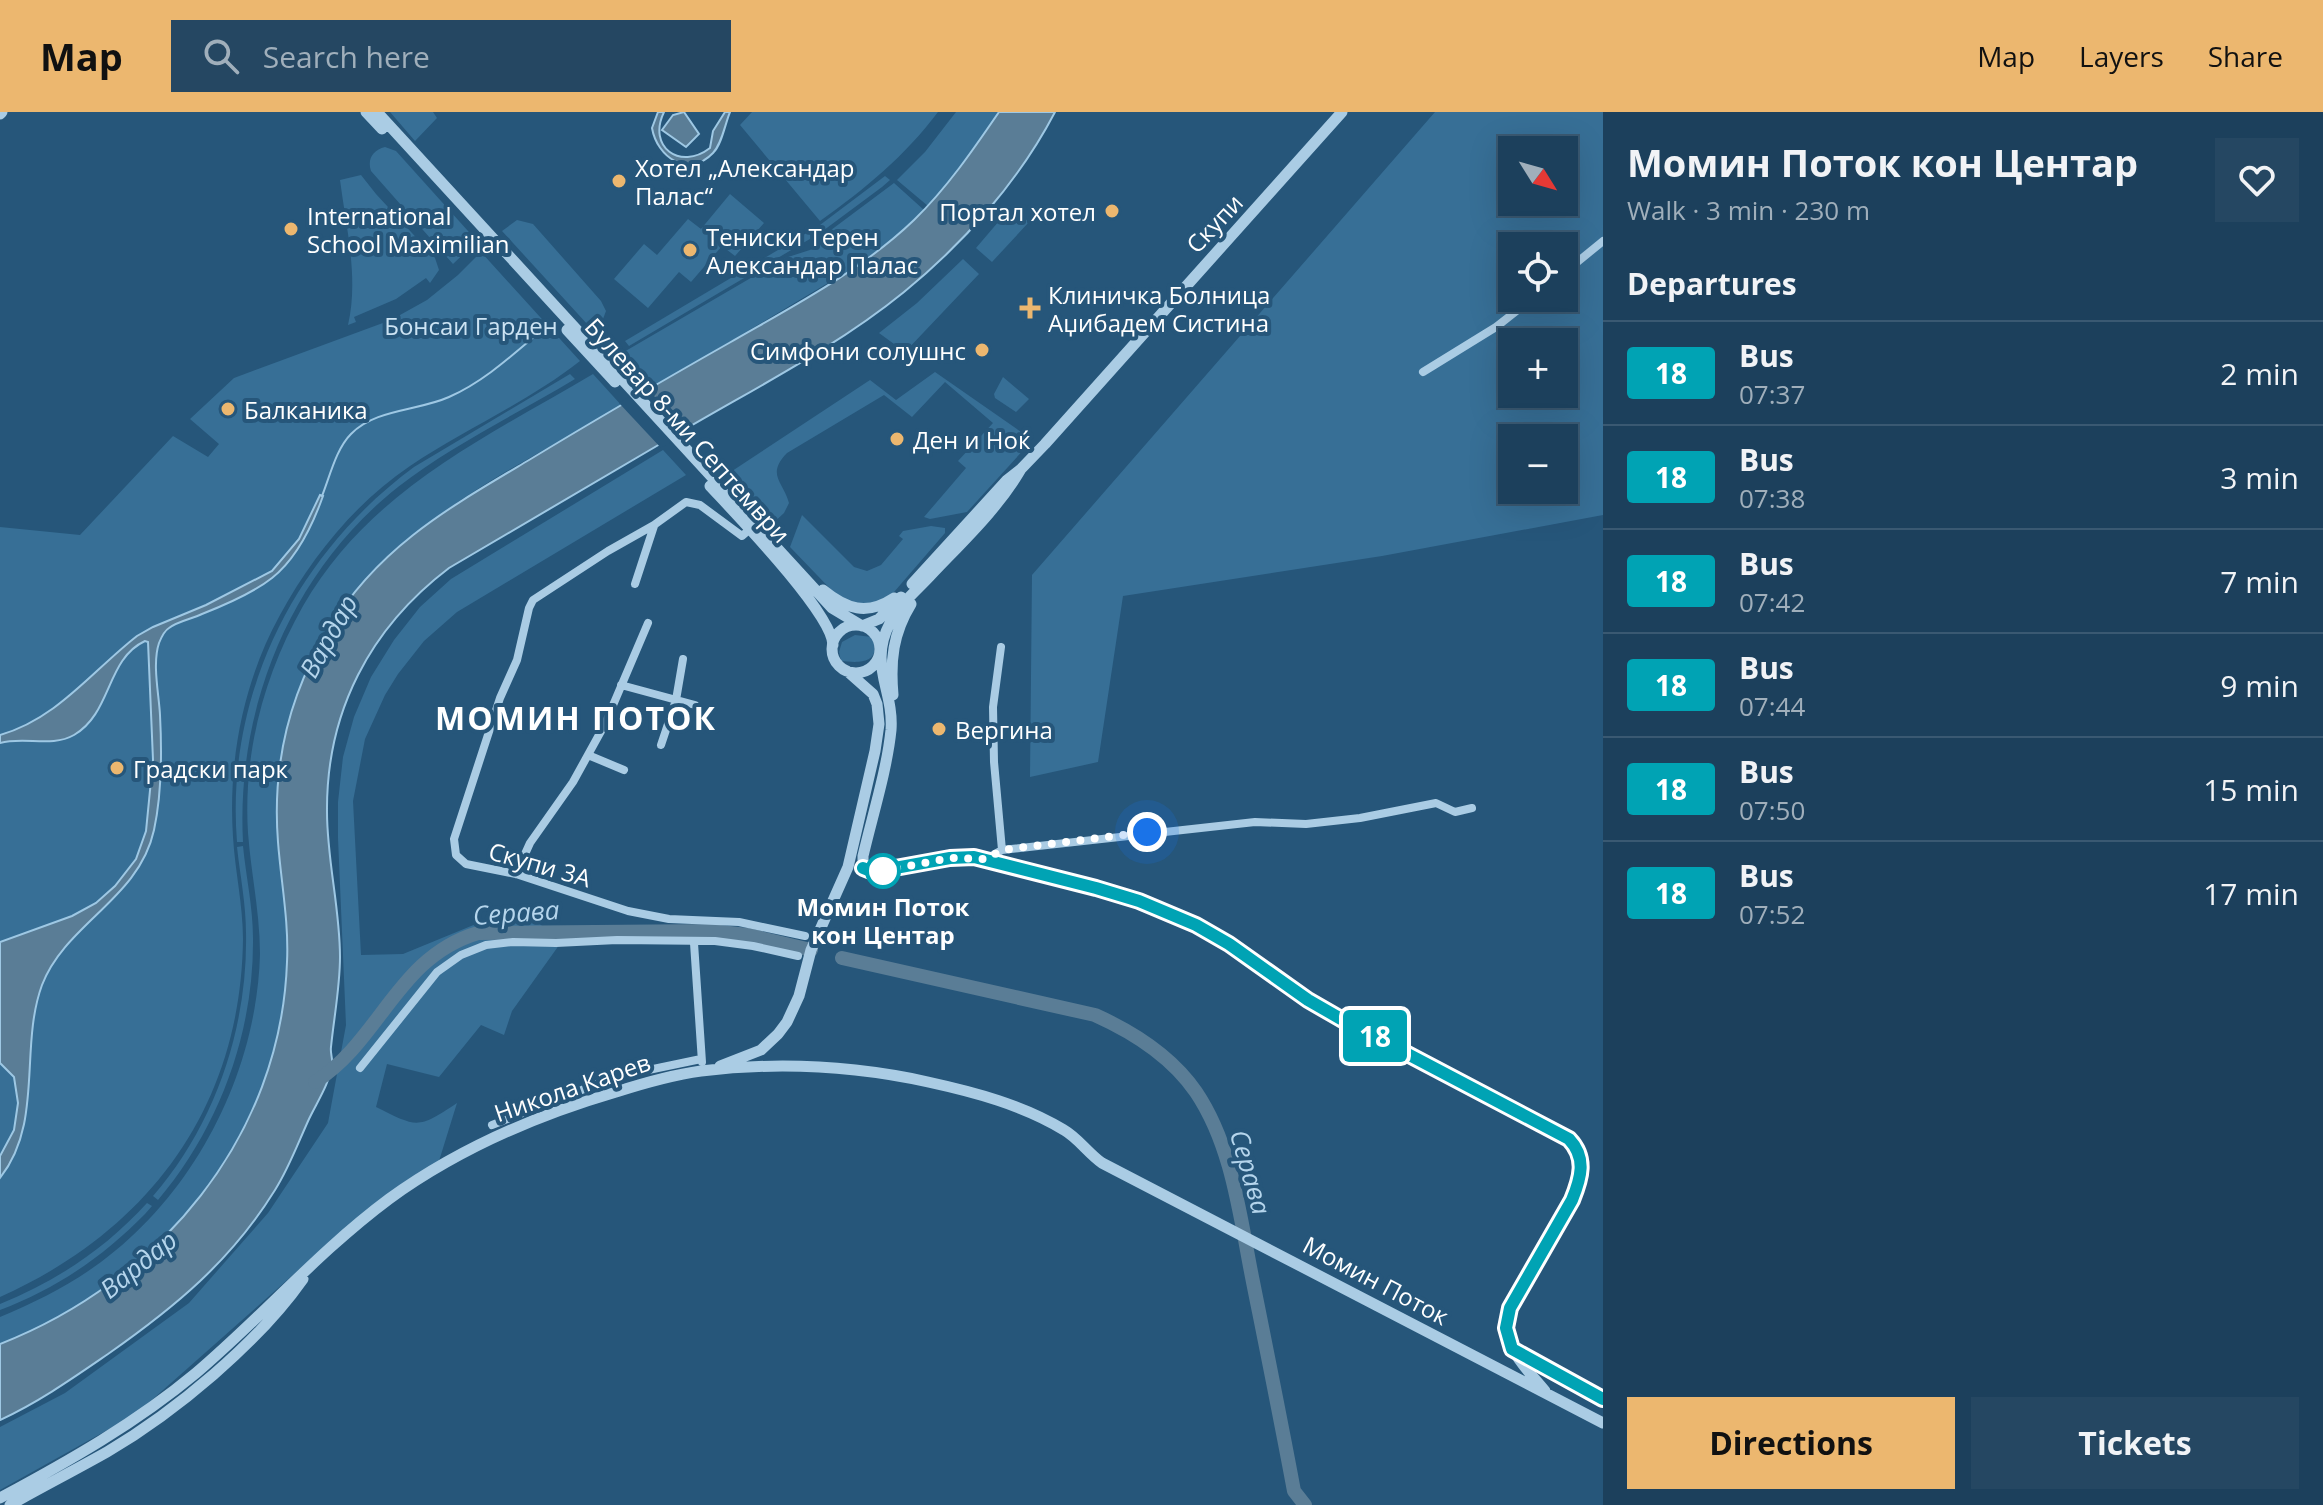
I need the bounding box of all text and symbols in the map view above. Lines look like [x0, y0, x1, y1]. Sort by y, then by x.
search box [171, 20, 731, 92]
text: Map [40, 30, 123, 82]
icon: search [199, 34, 243, 78]
text: Search here [263, 36, 430, 77]
text: Map [1977, 37, 2035, 75]
text: Layers [2079, 37, 2164, 75]
text: Share [2208, 37, 2283, 75]
north arrow [1498, 136, 1578, 216]
map controls [1498, 136, 1578, 504]
text: Момин Поток кон Центар [1627, 136, 2138, 188]
button: heart [2215, 138, 2299, 222]
place label: Хотел „Александар Палас“ [635, 151, 854, 212]
marker: Хотел „Александар Палас“ [610, 172, 628, 190]
street label: Скупи [1178, 186, 1250, 260]
text: Walk · 3 min · 230 m [1627, 192, 1870, 228]
place label: Портал хотел [939, 195, 1096, 228]
place label: International School Maximilian [307, 199, 510, 260]
marker: Портал хотел [1103, 202, 1121, 220]
marker: International School Maximilian [282, 220, 300, 238]
place label: Тениски Терен Александар Палас [706, 220, 918, 281]
button: locate [1498, 232, 1578, 312]
marker: Тениски Терен Александар Палас [681, 241, 699, 259]
text: Departures [1627, 263, 1797, 304]
place label: Клиничка Болница Аџибадем Систина [1048, 278, 1270, 339]
marker: Клиничка Болница Аџибадем Систина [1019, 297, 1041, 319]
park label: Бонсаи Гарден [384, 309, 558, 342]
street label: Булевар 8-ми Септември [578, 310, 798, 550]
button: + [1498, 328, 1578, 408]
place label: Симфони солушнс [750, 334, 966, 367]
text: Bus [1739, 335, 1794, 376]
marker: Симфони солушнс [973, 341, 991, 359]
text: 2 min [2220, 353, 2299, 394]
text: 18 [1655, 354, 1687, 392]
text: 07:37 [1739, 376, 1805, 412]
place label: Балканика [244, 393, 368, 426]
marker: Балканика [219, 400, 237, 418]
place label: Ден и Ноќ [913, 423, 1031, 456]
button: − [1498, 424, 1578, 504]
marker: Ден и Ноќ [888, 430, 906, 448]
text: Bus [1739, 439, 1794, 480]
text: 3 min [2220, 457, 2299, 498]
text: 18 [1655, 458, 1687, 496]
text: 07:38 [1739, 480, 1805, 516]
text: Bus [1739, 543, 1794, 584]
text: 7 min [2220, 561, 2299, 602]
text: 18 [1655, 562, 1687, 600]
text: 07:42 [1739, 584, 1805, 620]
water label: Вардар [291, 588, 365, 684]
text: Bus [1739, 647, 1794, 688]
text: 9 min [2220, 665, 2299, 706]
text: 18 [1655, 666, 1687, 704]
text: 07:44 [1739, 688, 1805, 724]
district label: МОМИН ПОТОК [435, 696, 717, 739]
place label: Вергина [955, 713, 1053, 746]
marker: Вергина [930, 720, 948, 738]
text: Bus [1739, 751, 1794, 792]
place label: Градски парк [133, 752, 289, 785]
marker: Градски парк [108, 759, 126, 777]
text: 15 min [2203, 769, 2299, 810]
text: 18 [1655, 770, 1687, 808]
text: 07:50 [1739, 792, 1805, 828]
your location [1127, 812, 1167, 852]
street label: Скупи 3А [485, 834, 596, 895]
marker: Момин Поток кон Центар [866, 854, 900, 888]
text: Bus [1739, 855, 1794, 896]
text: 17 min [2203, 873, 2299, 914]
text: 18 [1655, 874, 1687, 912]
place label: Момин Поток кон Центар [797, 890, 970, 951]
water label: Серава [472, 891, 561, 933]
text: 07:52 [1739, 896, 1805, 932]
line badge: 18 [1339, 1010, 1411, 1062]
text: 18 [1359, 1017, 1391, 1055]
street label: Никола Карев [490, 1045, 654, 1129]
water label: Серава [1222, 1125, 1280, 1219]
water label: Вардар [92, 1222, 184, 1306]
street label: Момин Поток [1297, 1228, 1455, 1332]
button: Directions [1627, 1397, 1955, 1489]
button: Tickets [1971, 1397, 2299, 1489]

